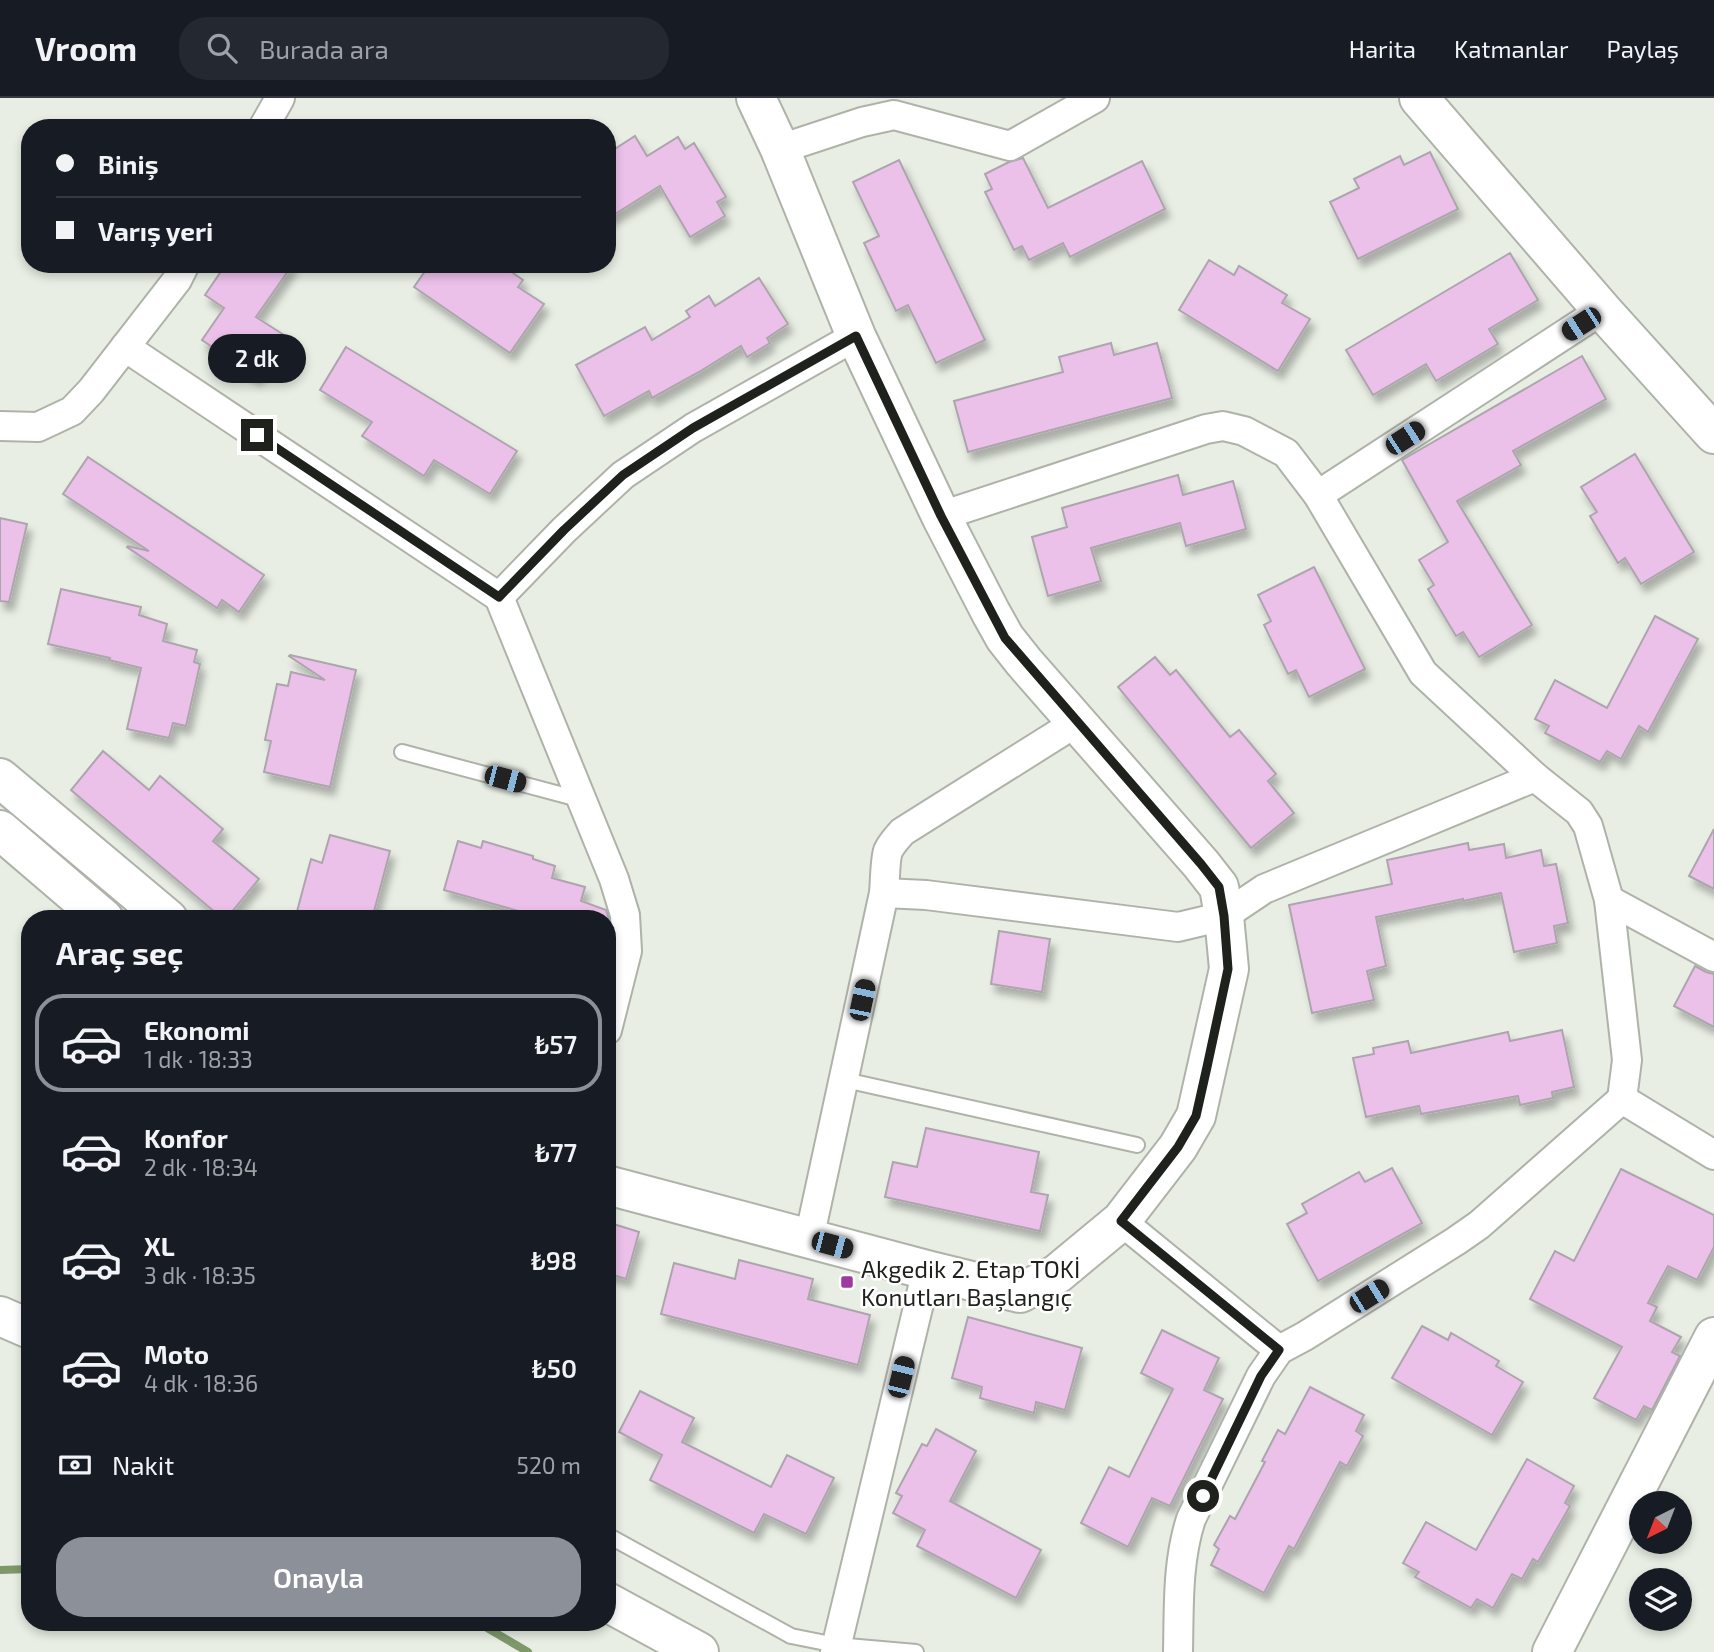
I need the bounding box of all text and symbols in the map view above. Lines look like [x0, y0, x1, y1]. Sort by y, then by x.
search box [179, 17, 669, 80]
text: Vroom [35, 28, 137, 68]
icon: search [203, 29, 241, 67]
text: Burada ara [259, 33, 389, 64]
text: Harita [1349, 34, 1416, 63]
text: Katmanlar [1454, 34, 1569, 63]
text: Paylaş [1607, 34, 1679, 63]
text: Biniş [98, 148, 158, 179]
text: Varış yeri [98, 215, 213, 246]
car [1558, 304, 1605, 344]
callout: 2 dk [208, 334, 306, 382]
text: 2 dk [235, 344, 279, 372]
car [1382, 418, 1429, 458]
route end [241, 419, 273, 451]
car [482, 763, 529, 795]
text: Araç seç [56, 933, 183, 971]
car [848, 977, 877, 1023]
icon: car [60, 1012, 123, 1075]
text: Ekonomi [144, 1014, 250, 1045]
text: ₺57 [534, 1028, 577, 1059]
text: 1 dk · 18:33 [144, 1045, 253, 1073]
icon: car [60, 1120, 123, 1183]
text: Konfor [144, 1122, 228, 1153]
text: ₺77 [535, 1136, 577, 1167]
text: 2 dk · 18:34 [144, 1153, 258, 1181]
icon: car [60, 1228, 123, 1291]
car [809, 1229, 856, 1261]
text: XL [144, 1230, 175, 1261]
text: ₺98 [531, 1244, 577, 1275]
place label: Akgedik 2. Etap TOKİ Konutları Başlangıç [861, 1254, 1080, 1312]
text: 3 dk · 18:35 [144, 1261, 256, 1289]
marker: Akgedik 2. Etap TOKİ Konutları Başlangıç [839, 1274, 855, 1290]
car [1346, 1276, 1393, 1316]
icon: car [60, 1336, 123, 1399]
text: Moto [144, 1338, 209, 1369]
text: ₺50 [532, 1352, 577, 1383]
car [886, 1354, 917, 1400]
text: 4 dk · 18:36 [144, 1369, 258, 1397]
icon: cash [56, 1446, 94, 1484]
text: Nakit [112, 1449, 174, 1480]
text: 520 m [517, 1451, 581, 1479]
route start [1187, 1480, 1219, 1512]
north arrow [1629, 1491, 1692, 1554]
map controls [1629, 1491, 1692, 1631]
button: Onayla [56, 1537, 581, 1617]
button: layers [1629, 1568, 1692, 1631]

